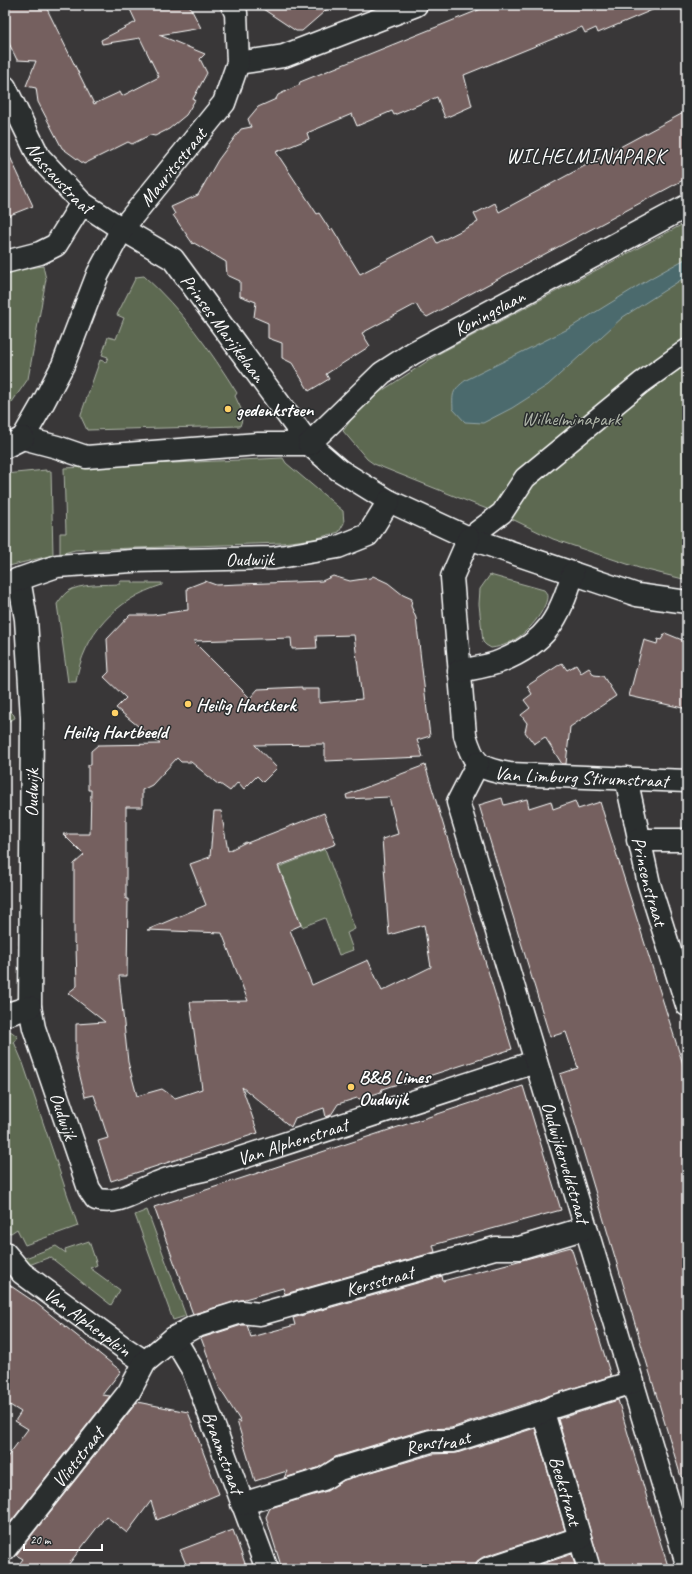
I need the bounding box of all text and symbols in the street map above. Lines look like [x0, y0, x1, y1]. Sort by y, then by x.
street label: Mauritsstraat [134, 122, 213, 211]
street label: Nassaustraat [21, 138, 99, 221]
district label: WILHELMINAPARK [506, 144, 669, 169]
street label: Prinses Marijkelaan [175, 269, 271, 388]
street label: Koningslaan [450, 284, 530, 342]
place label: gedenksteen [236, 398, 315, 422]
marker: gedenksteen [223, 404, 233, 414]
park label: Wilhelminapark [522, 407, 621, 431]
street label: Oudwijk [225, 547, 276, 572]
place label: Heilig Hartkerk [196, 693, 297, 717]
marker: Heilig Hartkerk [183, 699, 193, 709]
marker: Heilig Hartbeeld [110, 708, 120, 718]
place label: Heilig Hartbeeld [63, 720, 170, 744]
street label: Van Limburg Stirumstraat [493, 760, 671, 793]
street label: Oudwijk [20, 767, 44, 817]
street label: Prinsenstraat [626, 835, 673, 931]
place label: B&B Limes Oudwijk [359, 1065, 432, 1111]
marker: B&B Limes Oudwijk [346, 1082, 356, 1092]
street label: Oudwijk [44, 1090, 83, 1145]
street label: Oudwijkerveldstraat [536, 1099, 596, 1229]
street label: Van Alphenstraat [235, 1112, 354, 1171]
street label: Kersstraat [343, 1260, 419, 1302]
street label: Van Alphenplein [39, 1282, 136, 1362]
street label: Braamstraat [196, 1408, 250, 1500]
street label: Vlietstraat [47, 1421, 111, 1493]
street label: Renstraat [402, 1425, 475, 1461]
street label: Beekstraat [544, 1453, 587, 1530]
scale bar [24, 1526, 102, 1552]
text: 20 m [30, 1532, 52, 1548]

